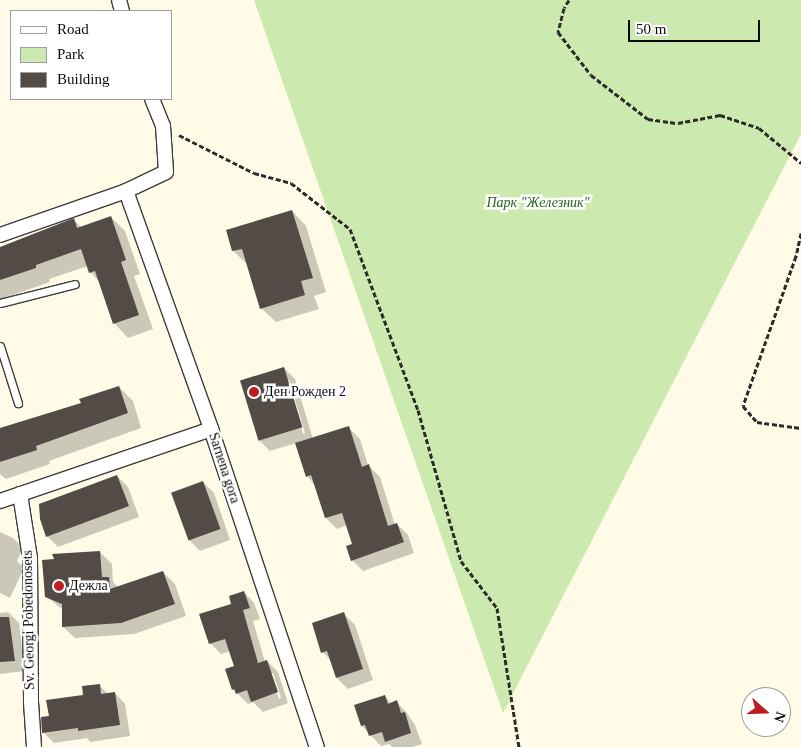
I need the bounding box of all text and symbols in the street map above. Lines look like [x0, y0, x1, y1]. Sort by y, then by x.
legend [10, 10, 172, 100]
scale bar [631, 10, 764, 42]
text: Road [57, 21, 89, 37]
text: 50 m [636, 21, 666, 37]
text: Park [57, 46, 85, 62]
text: Building [57, 71, 110, 87]
park label: Парк "Железник" [486, 195, 590, 211]
place label: Ден Рожден 2 [264, 384, 346, 400]
marker: Ден Рожден 2 [248, 386, 260, 398]
street label: Sarnena gora [205, 430, 243, 506]
street label: Sv. Georgi Pobedonosets [19, 550, 39, 690]
place label: Дежла [69, 578, 108, 594]
marker: Дежла [53, 580, 65, 592]
north arrow [741, 687, 791, 737]
text: N [771, 710, 788, 724]

